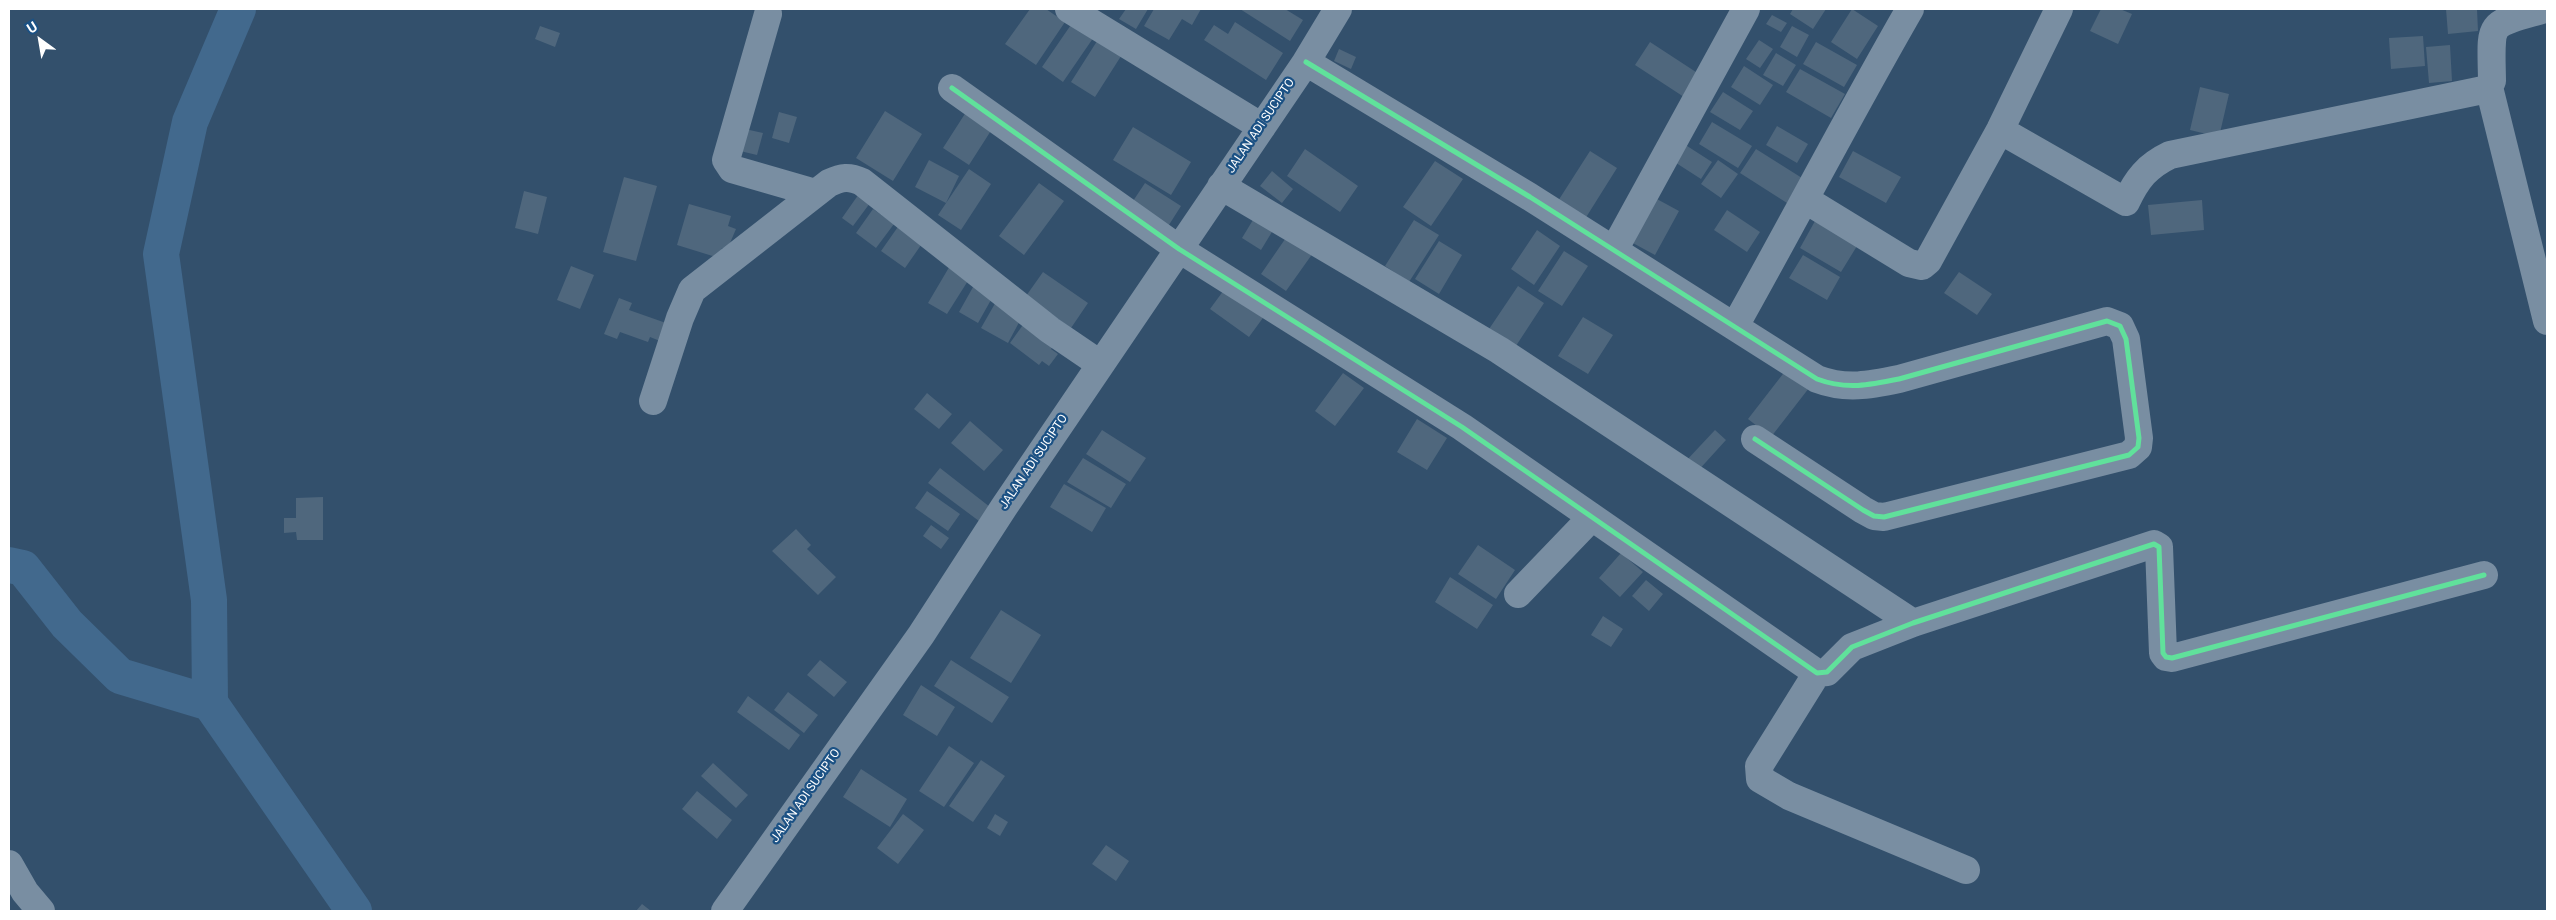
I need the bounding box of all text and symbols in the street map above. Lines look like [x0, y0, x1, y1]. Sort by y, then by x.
north arrow [15, 15, 65, 65]
text: U [24, 18, 40, 37]
street label: JALAN ADI SUCIPTO [1224, 76, 1298, 176]
street label: JALAN ADI SUCIPTO [997, 412, 1071, 512]
street label: JALAN ADI SUCIPTO [768, 746, 844, 846]

